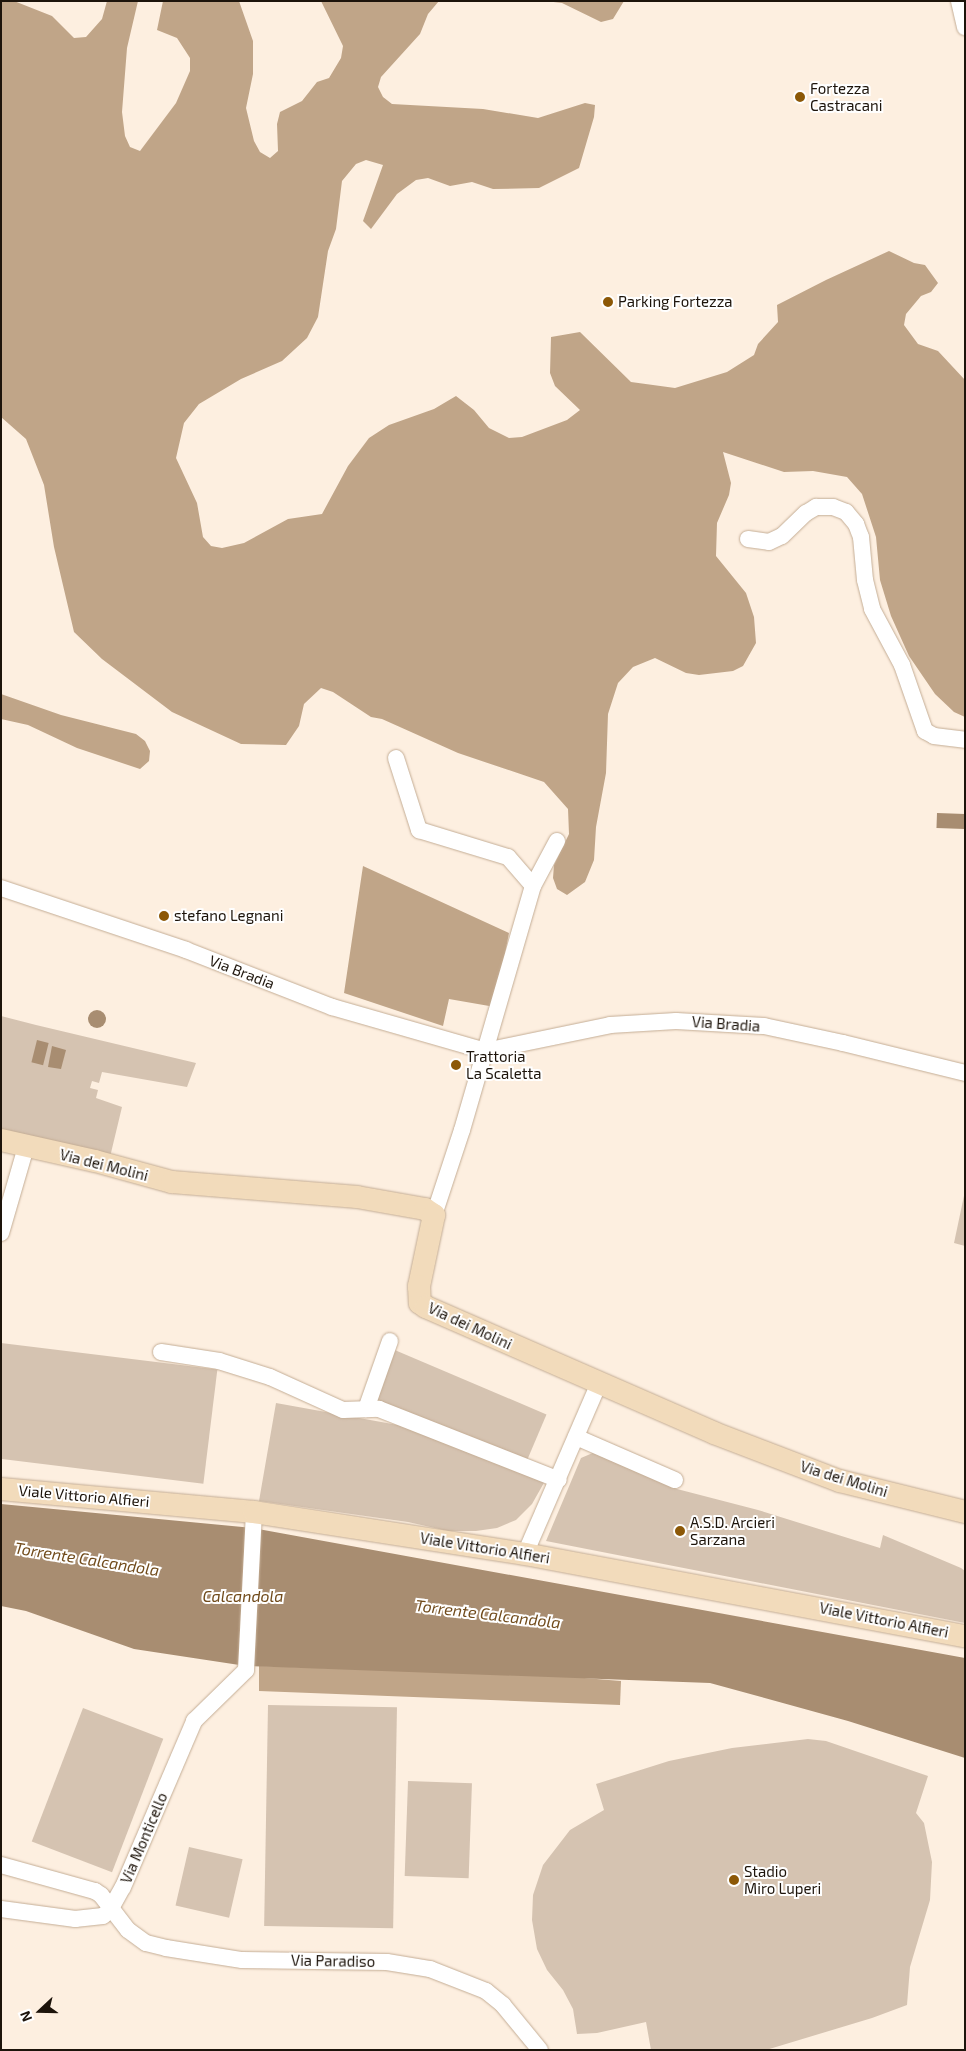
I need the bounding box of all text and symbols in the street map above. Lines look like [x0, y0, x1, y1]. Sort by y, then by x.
place label: Fortezza Castracani [810, 79, 882, 114]
marker: Fortezza Castracani [794, 91, 806, 103]
place label: Parking Fortezza [618, 293, 733, 311]
marker: Parking Fortezza [602, 296, 614, 308]
place label: stefano Legnani [174, 907, 283, 925]
marker: stefano Legnani [158, 910, 170, 922]
street label: Via Bradia [207, 951, 277, 993]
street label: Via Bradia [691, 1013, 761, 1035]
place label: Trattoria La Scaletta [466, 1047, 541, 1082]
marker: Trattoria La Scaletta [450, 1059, 462, 1071]
street label: Via dei Molini [58, 1145, 150, 1185]
street label: Via dei Molini [425, 1299, 515, 1353]
street label: Via dei Molini [798, 1457, 890, 1501]
street label: Viale Vittorio Alfieri [17, 1481, 151, 1511]
place label: A.S.D. Arcieri Sarzana [690, 1513, 775, 1548]
marker: A.S.D. Arcieri Sarzana [674, 1525, 686, 1537]
street label: Viale Vittorio Alfieri [418, 1529, 552, 1567]
water label: Torrente Calcandola [13, 1538, 161, 1580]
water label: Calcandola [203, 1586, 283, 1606]
water label: Torrente Calcandola [414, 1596, 562, 1632]
street label: Viale Vittorio Alfieri [818, 1599, 950, 1641]
street label: Via Monticello [117, 1790, 171, 1886]
place label: Stadio Miro Luperi [744, 1862, 821, 1897]
marker: Stadio Miro Luperi [728, 1874, 740, 1886]
street label: Via Paradiso [291, 1951, 375, 1971]
north arrow [15, 1986, 65, 2036]
text: N [16, 2009, 35, 2024]

